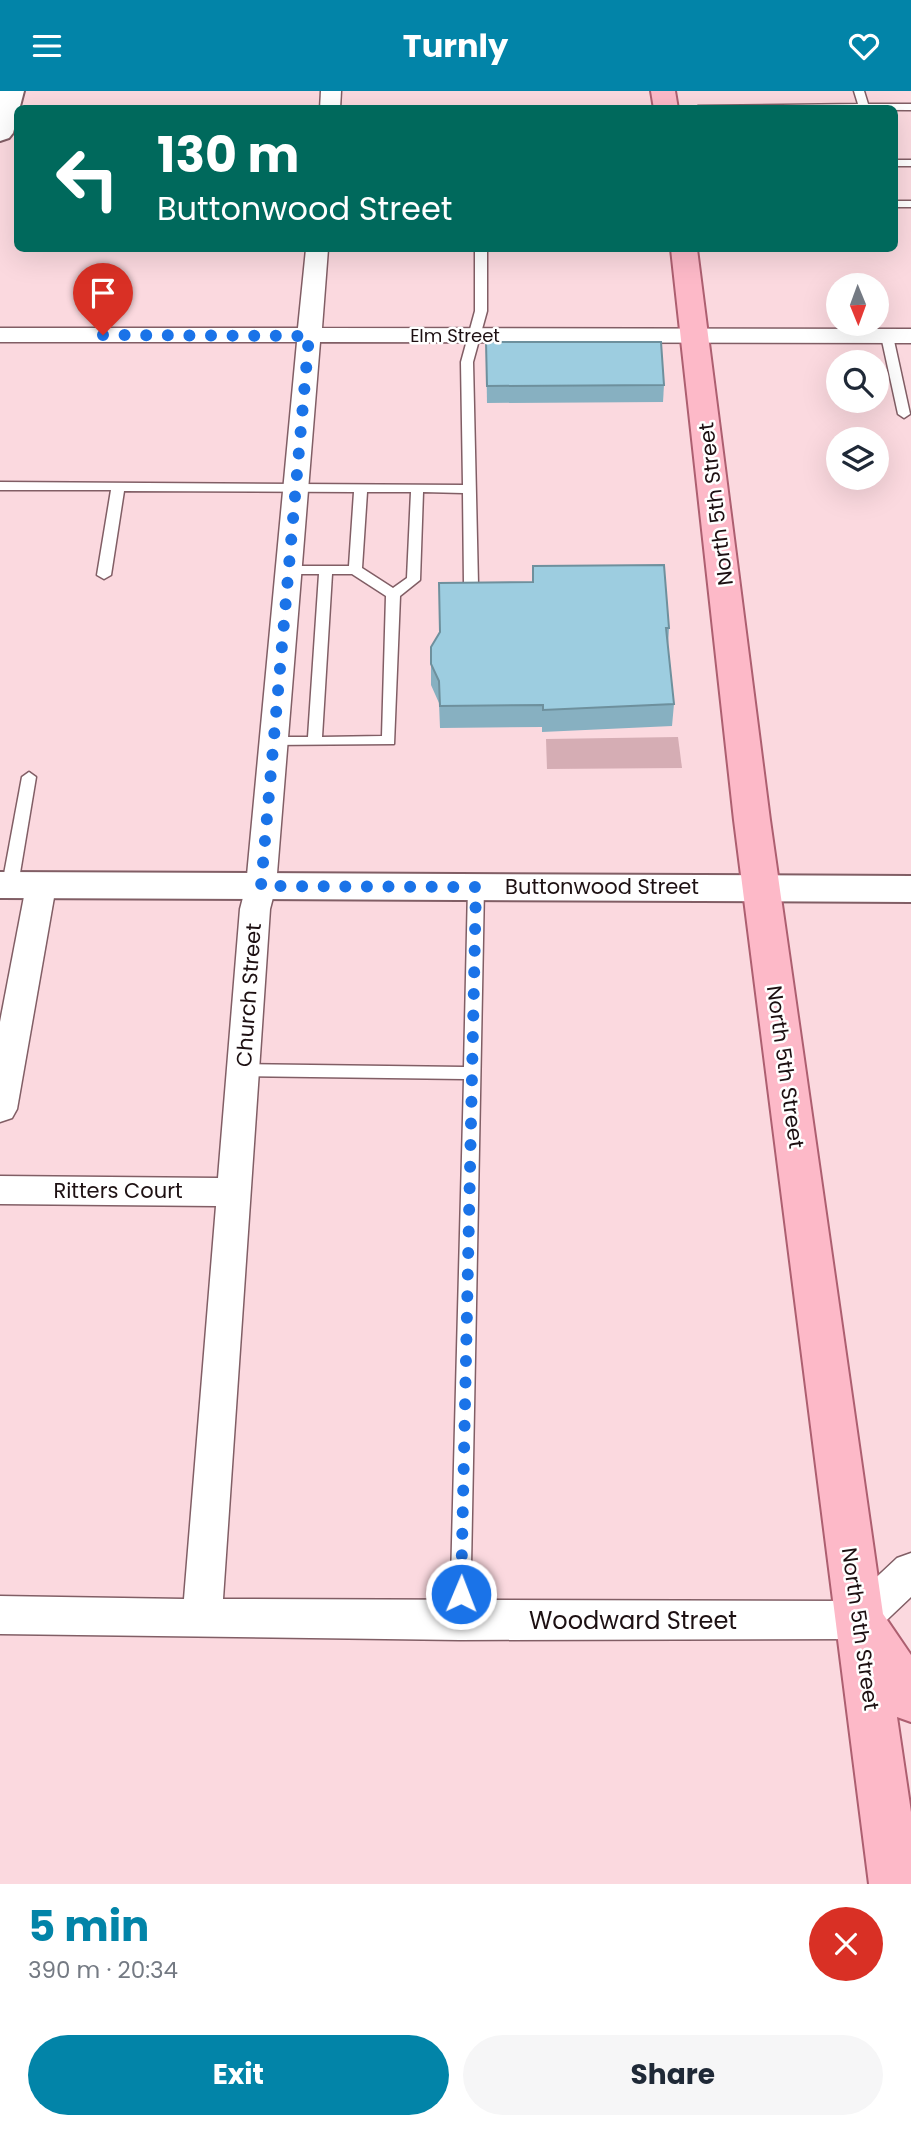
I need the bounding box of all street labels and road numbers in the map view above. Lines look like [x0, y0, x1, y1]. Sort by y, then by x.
street label: Elm Street [410, 323, 500, 348]
street label: North 5th Street [691, 421, 740, 587]
street label: Buttonwood Street [505, 872, 699, 901]
street label: Church Street [229, 922, 268, 1068]
street label: North 5th Street [760, 984, 811, 1150]
street label: Ritters Court [53, 1176, 183, 1205]
street label: North 5th Street [835, 1546, 886, 1712]
street label: Woodward Street [529, 1604, 737, 1637]

